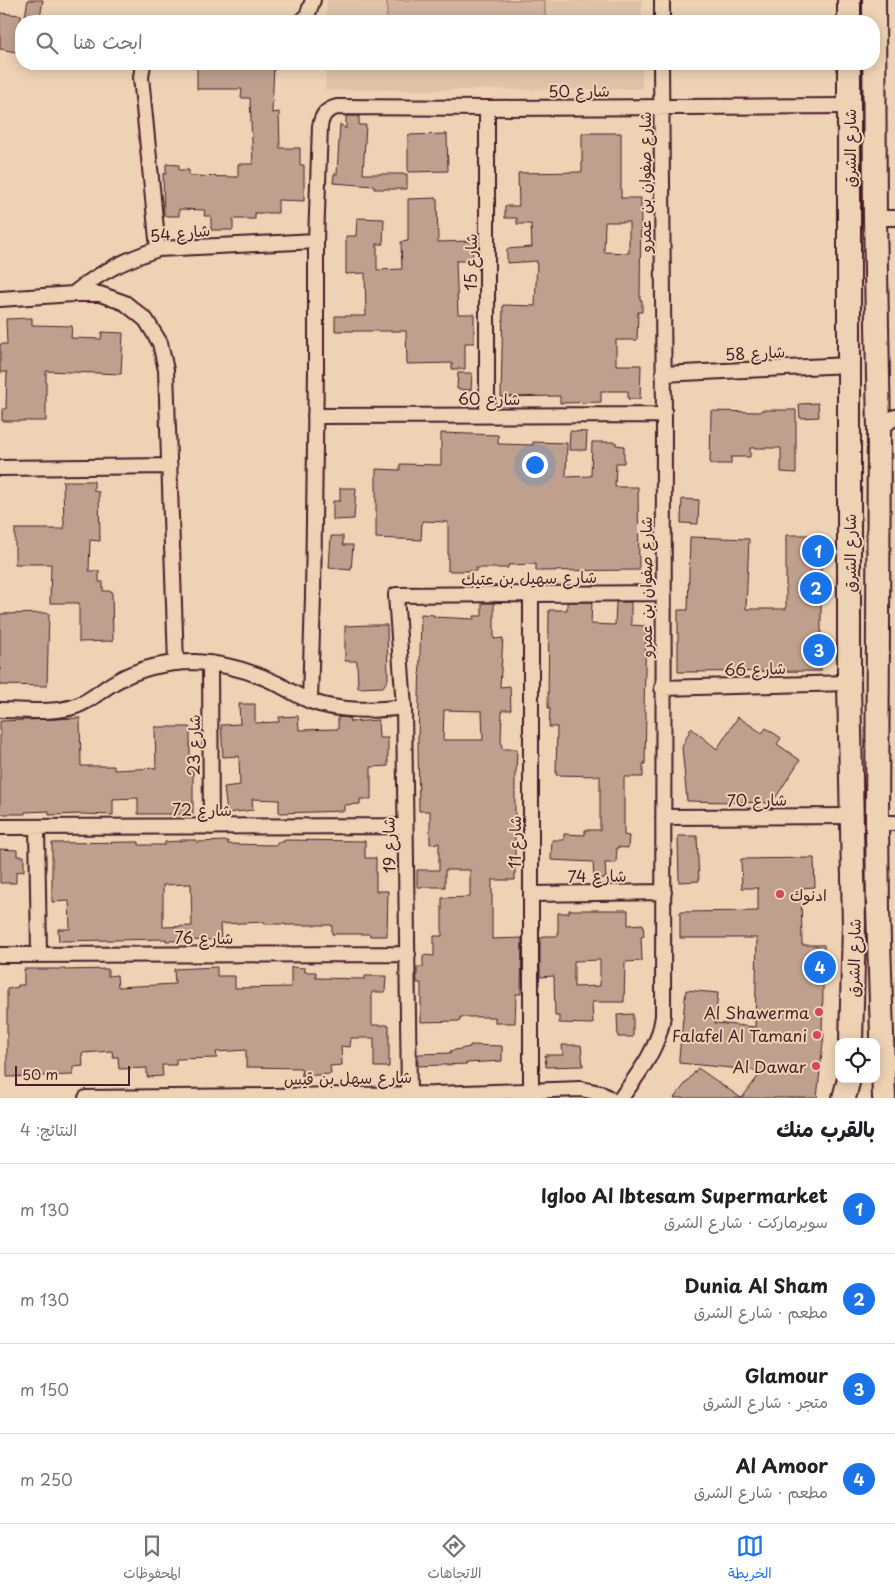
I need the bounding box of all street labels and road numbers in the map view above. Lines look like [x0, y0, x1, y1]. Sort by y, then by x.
street label: شارع 50 [548, 77, 610, 104]
street label: شارع الشرق [837, 109, 862, 187]
street label: شارع صفوان بن عمرو [632, 111, 657, 255]
street label: شارع 54 [149, 217, 212, 248]
street label: شارع 15 [458, 233, 483, 291]
street label: شارع 58 [724, 338, 786, 367]
street label: شارع 60 [458, 386, 520, 411]
street label: شارع الشرق [837, 514, 862, 592]
street label: شارع صفوان بن عمرو [633, 516, 658, 660]
street label: شارع سهيل بن عتيك [461, 564, 597, 591]
street label: شارع 66 [724, 655, 786, 682]
street label: شارع 23 [181, 714, 206, 776]
street label: شارع 70 [727, 786, 787, 813]
street label: شارع 72 [172, 797, 232, 822]
street label: شارع 11 [502, 815, 527, 869]
street label: شارع 19 [376, 817, 401, 873]
street label: شارع 74 [567, 862, 627, 889]
street label: شارع الشرق [840, 918, 867, 998]
street label: شارع 76 [175, 925, 233, 950]
street label: شارع سهل بن قيس [284, 1064, 412, 1091]

